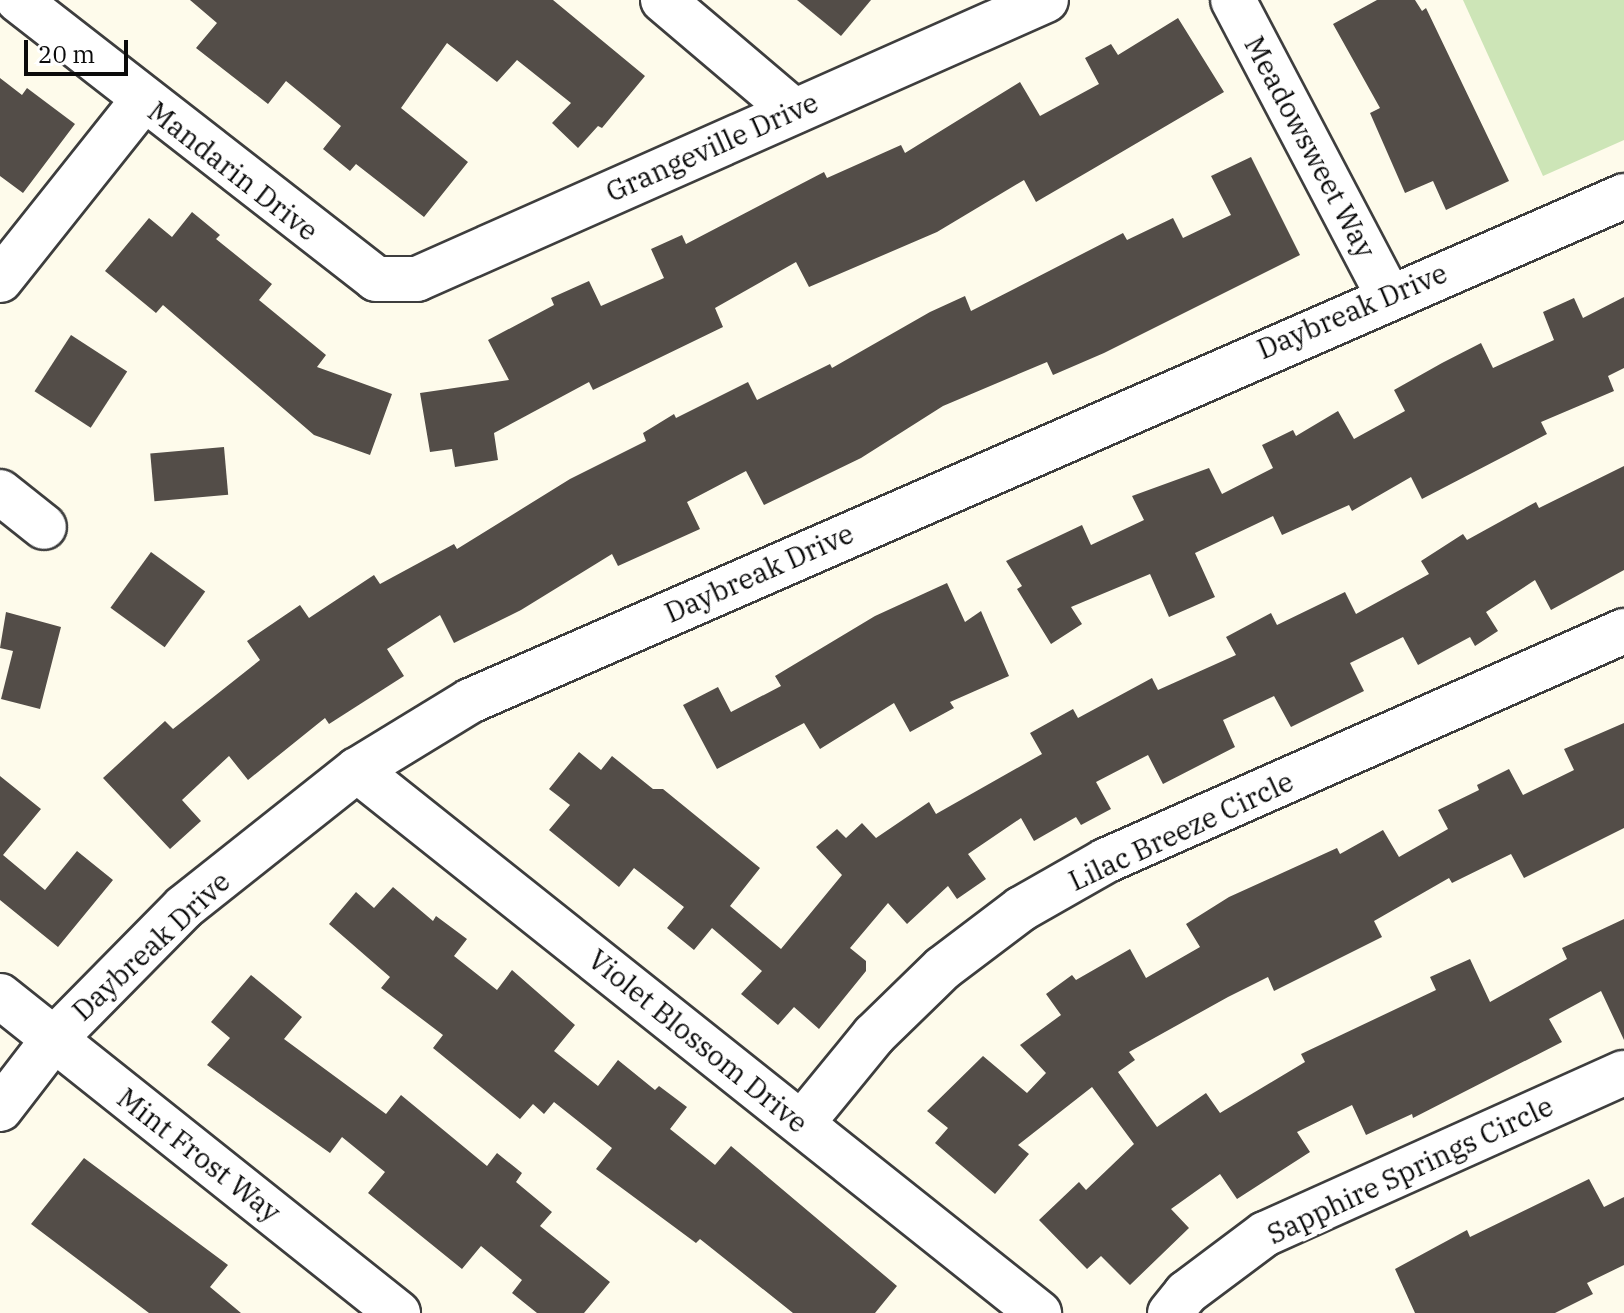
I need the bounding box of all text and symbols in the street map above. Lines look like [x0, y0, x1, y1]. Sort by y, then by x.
scale bar [28, 24, 132, 74]
street label: Meadowsweet Way [1237, 30, 1383, 264]
text: 20 m [38, 38, 95, 70]
street label: Grangeville Drive [601, 85, 823, 209]
street label: Mandarin Drive [141, 94, 325, 248]
street label: Daybreak Drive [1252, 256, 1452, 366]
street label: Daybreak Drive [659, 516, 859, 630]
street label: Lilac Breeze Circle [1063, 764, 1299, 898]
street label: Daybreak Drive [65, 865, 237, 1027]
street label: Violet Blossom Drive [582, 942, 814, 1140]
street label: Mint Frost Way [111, 1081, 287, 1229]
street label: Sapphire Springs Circle [1262, 1089, 1558, 1251]

